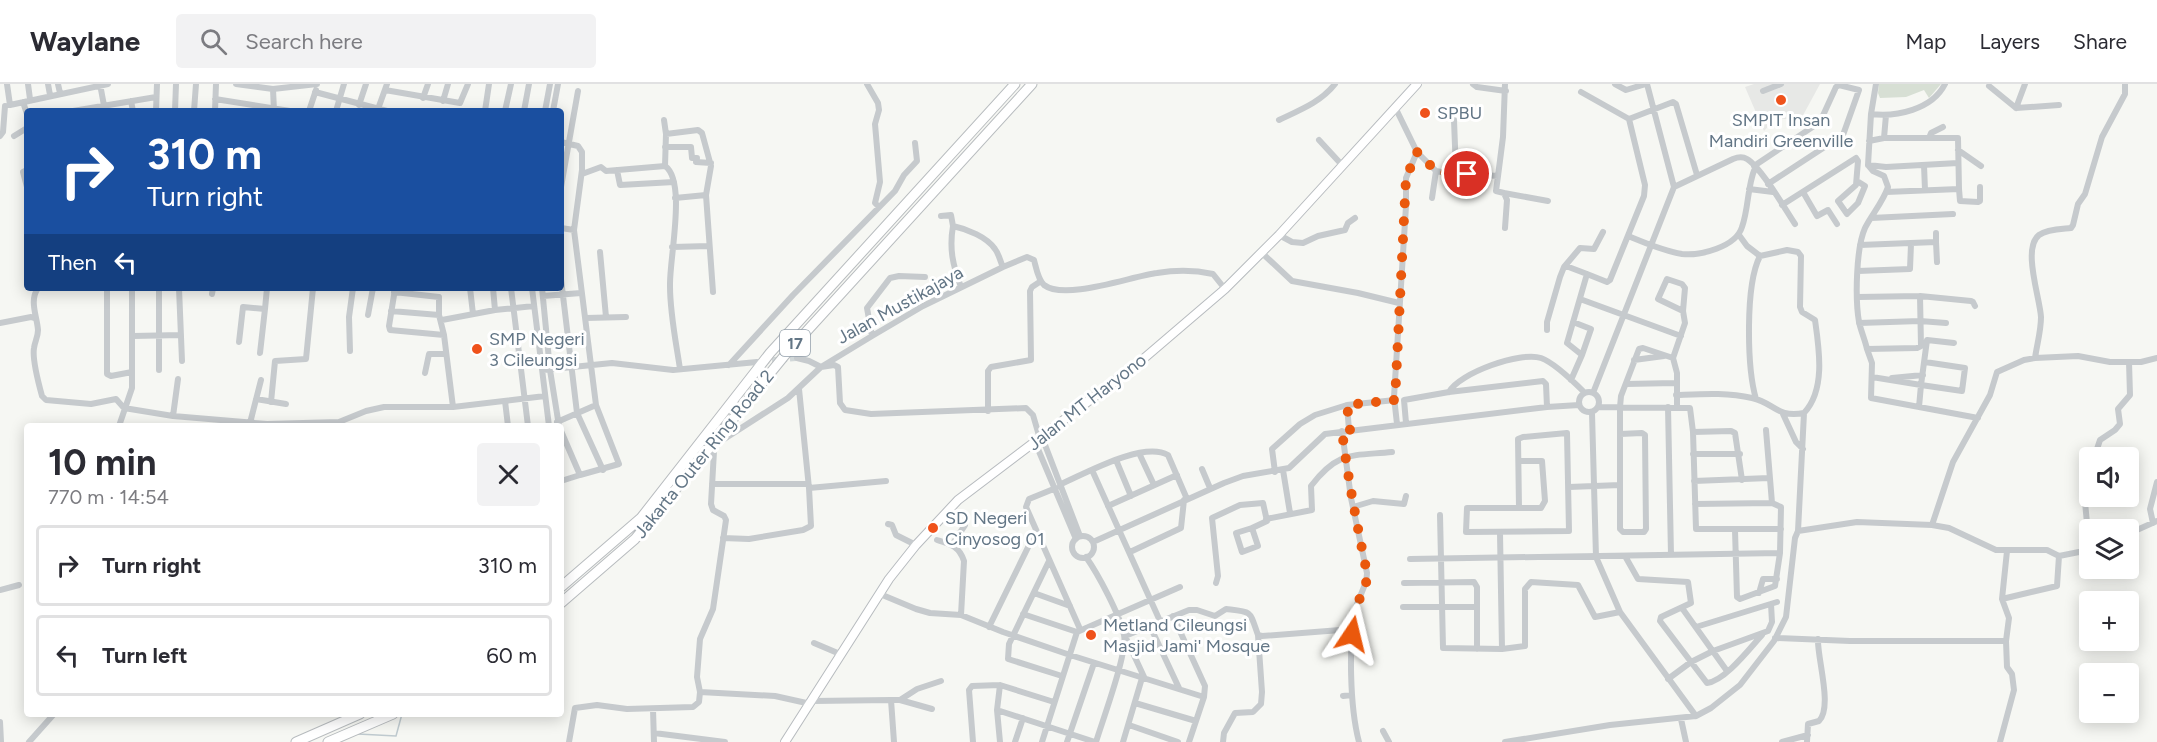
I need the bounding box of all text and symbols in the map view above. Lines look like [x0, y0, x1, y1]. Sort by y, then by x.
search box [176, 14, 596, 68]
text: Waylane [30, 24, 140, 58]
icon: search [197, 25, 230, 58]
text: Search here [245, 28, 363, 55]
text: Map [1906, 29, 1946, 54]
text: Layers [1979, 29, 2040, 54]
text: Share [2073, 29, 2127, 54]
marker: SMPIT Insan Mandiri Greenville [1774, 93, 1788, 107]
place label: SPBU [1437, 102, 1482, 124]
marker: SPBU [1418, 106, 1432, 120]
place label: SMPIT Insan Mandiri Greenville [1709, 109, 1853, 152]
text: 310 m [147, 129, 262, 180]
icon: right [48, 132, 126, 210]
pin [1441, 148, 1492, 199]
icon: arrive [1450, 157, 1483, 190]
text: Turn right [147, 180, 263, 213]
icon: left [109, 246, 142, 279]
text: Then [48, 249, 97, 276]
street label: Jalan Mustikajaya [833, 261, 967, 349]
place label: SMP Negeri 3 Cileungsi [489, 328, 585, 371]
road number: 17 [780, 330, 810, 356]
marker: SMP Negeri 3 Cileungsi [470, 342, 484, 356]
street label: Jalan MT Haryono [1023, 349, 1151, 455]
street label: Jakarta Outer Ring Road 2 [629, 365, 779, 543]
text: 10 min [48, 441, 156, 484]
button: close [477, 443, 540, 506]
map controls [2079, 447, 2139, 723]
button: sound [2079, 447, 2139, 507]
text: 770 m · 14:54 [48, 485, 169, 509]
place label: SD Negeri Cinyosog 01 [945, 507, 1045, 550]
button: layers [2079, 519, 2139, 579]
marker: SD Negeri Cinyosog 01 [926, 521, 940, 535]
icon: right [51, 549, 84, 582]
text: Turn right [102, 552, 201, 579]
text: 310 m [478, 552, 537, 579]
button: + [2079, 591, 2139, 651]
position arrow [1320, 602, 1384, 666]
place label: Metland Cileungsi Masjid Jami' Mosque [1103, 614, 1270, 657]
marker: Metland Cileungsi Masjid Jami' Mosque [1084, 628, 1098, 642]
icon: left [51, 639, 84, 672]
text: Turn left [102, 642, 188, 669]
text: 60 m [486, 642, 537, 669]
button: − [2079, 663, 2139, 723]

